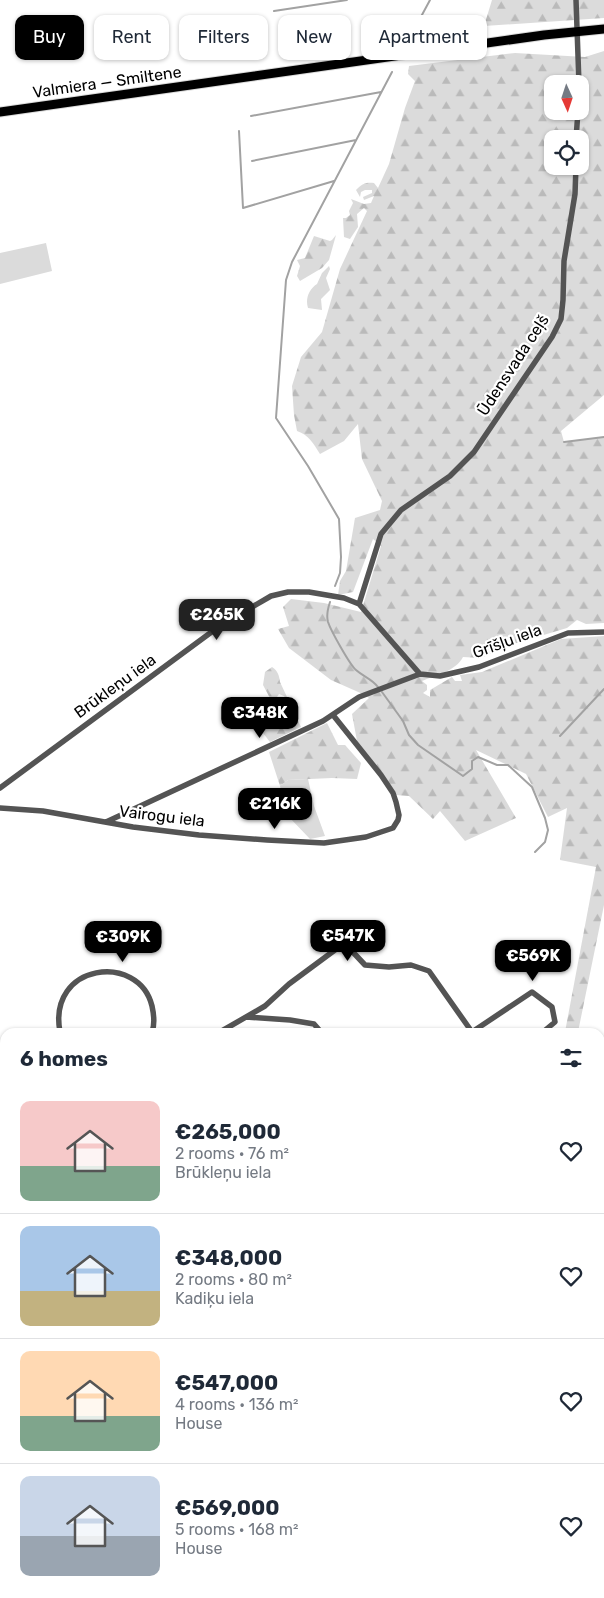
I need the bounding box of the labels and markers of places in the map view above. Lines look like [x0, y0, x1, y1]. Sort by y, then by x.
pin: €265K [182, 598, 252, 641]
pin: €348K [225, 696, 295, 739]
pin: €216K [240, 788, 310, 830]
pin: €309K [88, 920, 158, 963]
pin: €547K [313, 920, 383, 962]
pin: €569K [498, 940, 568, 982]

